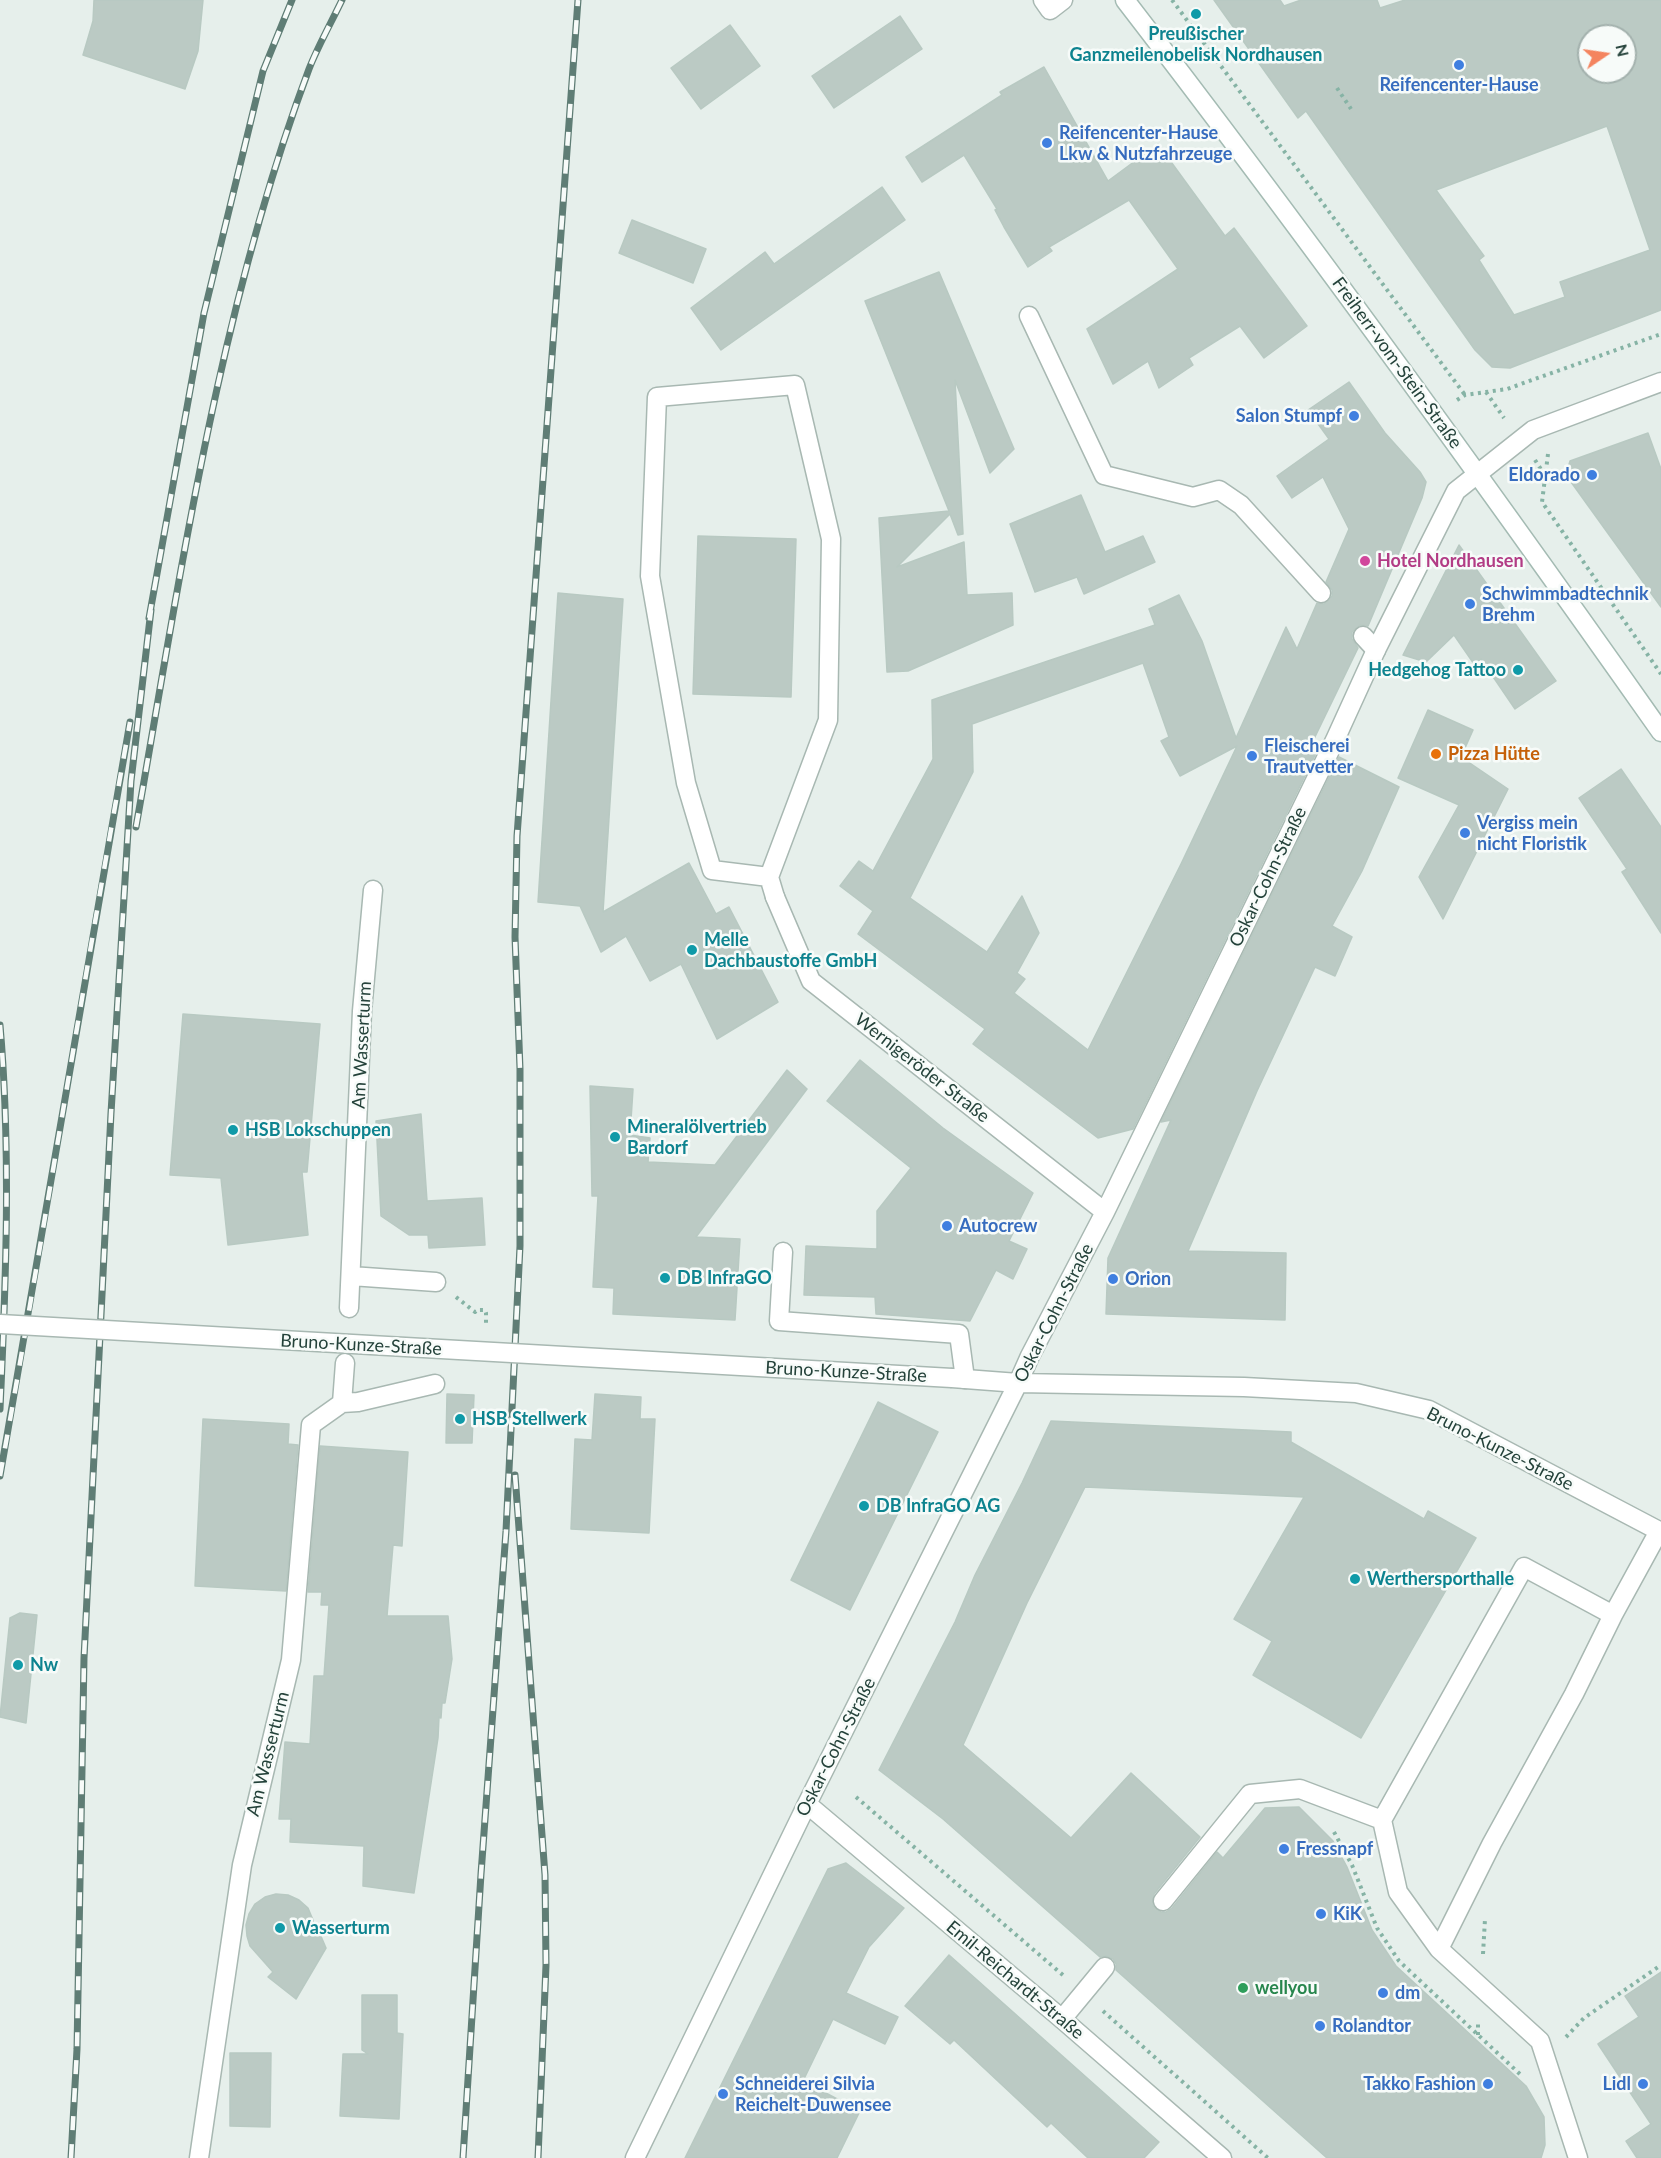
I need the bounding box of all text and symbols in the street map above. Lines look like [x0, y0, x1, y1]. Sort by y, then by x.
marker: Preußischer Ganzmeilenobelisk Nordhausen [1189, 7, 1203, 21]
place label: Preußischer Ganzmeilenobelisk Nordhausen [1070, 23, 1322, 66]
north arrow [1577, 24, 1637, 84]
text: N [1612, 42, 1634, 58]
marker: Reifencenter-Hause [1452, 58, 1466, 72]
place label: Reifencenter-Hause [1379, 74, 1539, 96]
place label: Reifencenter-Hause Lkw & Nutzfahrzeuge [1059, 122, 1232, 164]
marker: Reifencenter-Hause Lkw & Nutzfahrzeuge [1040, 136, 1054, 150]
street label: Freiherr-vom-Stein-Straße [1328, 273, 1466, 453]
place label: Salon Stumpf [1236, 405, 1342, 427]
marker: Salon Stumpf [1347, 409, 1361, 423]
place label: Eldorado [1508, 464, 1580, 486]
marker: Eldorado [1585, 468, 1599, 482]
place label: Hotel Nordhausen [1377, 550, 1524, 572]
marker: Hotel Nordhausen [1358, 554, 1372, 568]
place label: Schwimmbadtechnik Brehm [1482, 583, 1649, 626]
marker: Schwimmbadtechnik Brehm [1463, 597, 1477, 611]
place label: Hedgehog Tattoo [1368, 659, 1506, 681]
marker: Hedgehog Tattoo [1511, 663, 1525, 677]
place label: Fleischerei Trautvetter [1264, 735, 1353, 777]
place label: Pizza Hütte [1448, 743, 1540, 765]
marker: Pizza Hütte [1429, 747, 1443, 761]
marker: Fleischerei Trautvetter [1245, 749, 1259, 763]
street label: Oskar-Cohn-Straße [1225, 804, 1311, 950]
place label: Vergiss mein nicht Floristik [1477, 812, 1587, 854]
marker: Vergiss mein nicht Floristik [1458, 826, 1472, 840]
place label: Melle Dachbaustoffe GmbH [704, 929, 877, 972]
marker: Melle Dachbaustoffe GmbH [685, 943, 699, 957]
street label: Am Wasserturm [348, 981, 376, 1109]
street label: Wernigeröder Straße [850, 1009, 994, 1127]
place label: Mineralölvertrieb Bardorf [627, 1116, 767, 1158]
place label: HSB Lokschuppen [245, 1119, 391, 1141]
marker: HSB Lokschuppen [226, 1123, 240, 1137]
marker: Mineralölvertrieb Bardorf [608, 1130, 622, 1144]
place label: Autocrew [959, 1215, 1037, 1237]
marker: Autocrew [940, 1219, 954, 1233]
street label: Oskar-Cohn-Straße [1010, 1240, 1098, 1386]
place label: DB InfraGO [677, 1267, 772, 1289]
place label: Orion [1125, 1268, 1171, 1290]
marker: DB InfraGO [658, 1271, 672, 1285]
marker: Orion [1106, 1272, 1120, 1286]
street label: Bruno-Kunze-Straße [280, 1330, 442, 1360]
street label: Bruno-Kunze-Straße [765, 1357, 927, 1387]
street label: Bruno-Kunze-Straße [1423, 1403, 1577, 1495]
place label: HSB Stellwerk [472, 1408, 587, 1430]
marker: HSB Stellwerk [453, 1412, 467, 1426]
place label: DB InfraGO AG [876, 1495, 1000, 1517]
marker: DB InfraGO AG [857, 1499, 871, 1513]
place label: Werthersporthalle [1367, 1568, 1514, 1590]
marker: Werthersporthalle [1348, 1572, 1362, 1586]
place label: Nw [30, 1654, 58, 1676]
marker: Nw [11, 1658, 25, 1672]
street label: Oskar-Cohn-Straße [792, 1674, 880, 1820]
street label: Am Wasserturm [242, 1689, 294, 1819]
place label: Fressnapf [1296, 1838, 1373, 1860]
marker: Fressnapf [1277, 1842, 1291, 1856]
place label: KiK [1333, 1903, 1362, 1925]
marker: KiK [1314, 1907, 1328, 1921]
street label: Emil-Reichardt-Straße [942, 1916, 1088, 2044]
place label: Wasserturm [292, 1917, 390, 1939]
marker: Wasserturm [273, 1921, 287, 1935]
place label: wellyou [1255, 1977, 1318, 1999]
marker: wellyou [1236, 1981, 1250, 1995]
place label: dm [1395, 1982, 1420, 2004]
marker: dm [1376, 1986, 1390, 2000]
place label: Rolandtor [1332, 2015, 1411, 2037]
marker: Rolandtor [1313, 2019, 1327, 2033]
place label: Schneiderei Silvia Reichelt-Duwensee [735, 2073, 891, 2116]
place label: Takko Fashion [1363, 2073, 1476, 2095]
place label: Lidl [1602, 2073, 1631, 2095]
marker: Takko Fashion [1481, 2077, 1495, 2091]
marker: Lidl [1636, 2077, 1650, 2091]
marker: Schneiderei Silvia Reichelt-Duwensee [716, 2087, 730, 2101]

